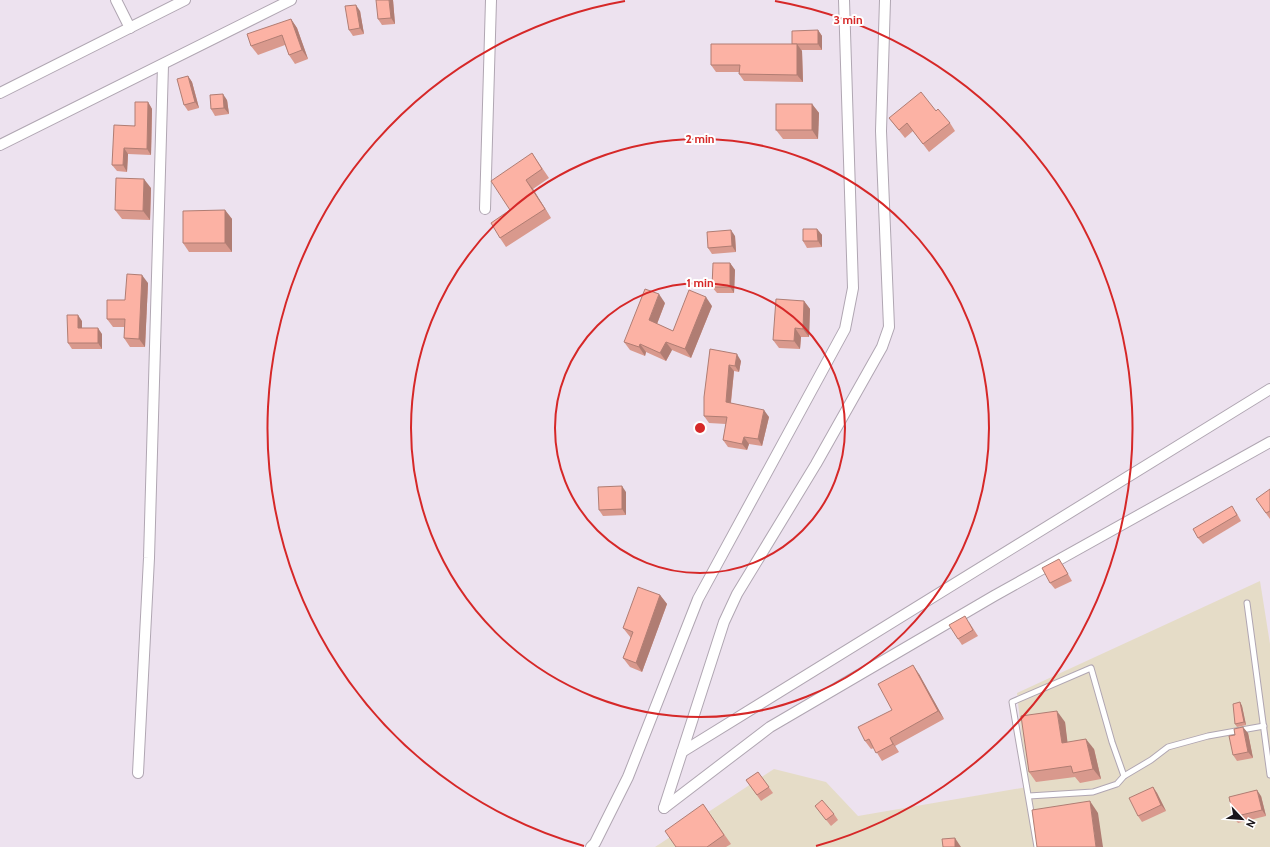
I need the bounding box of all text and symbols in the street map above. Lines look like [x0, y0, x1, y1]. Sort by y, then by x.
text: 3 min [833, 12, 863, 27]
text: 2 min [686, 131, 714, 146]
text: 1 min [686, 275, 714, 290]
centre of rings [693, 421, 707, 435]
north arrow [1222, 799, 1262, 839]
text: N [1243, 817, 1259, 830]

